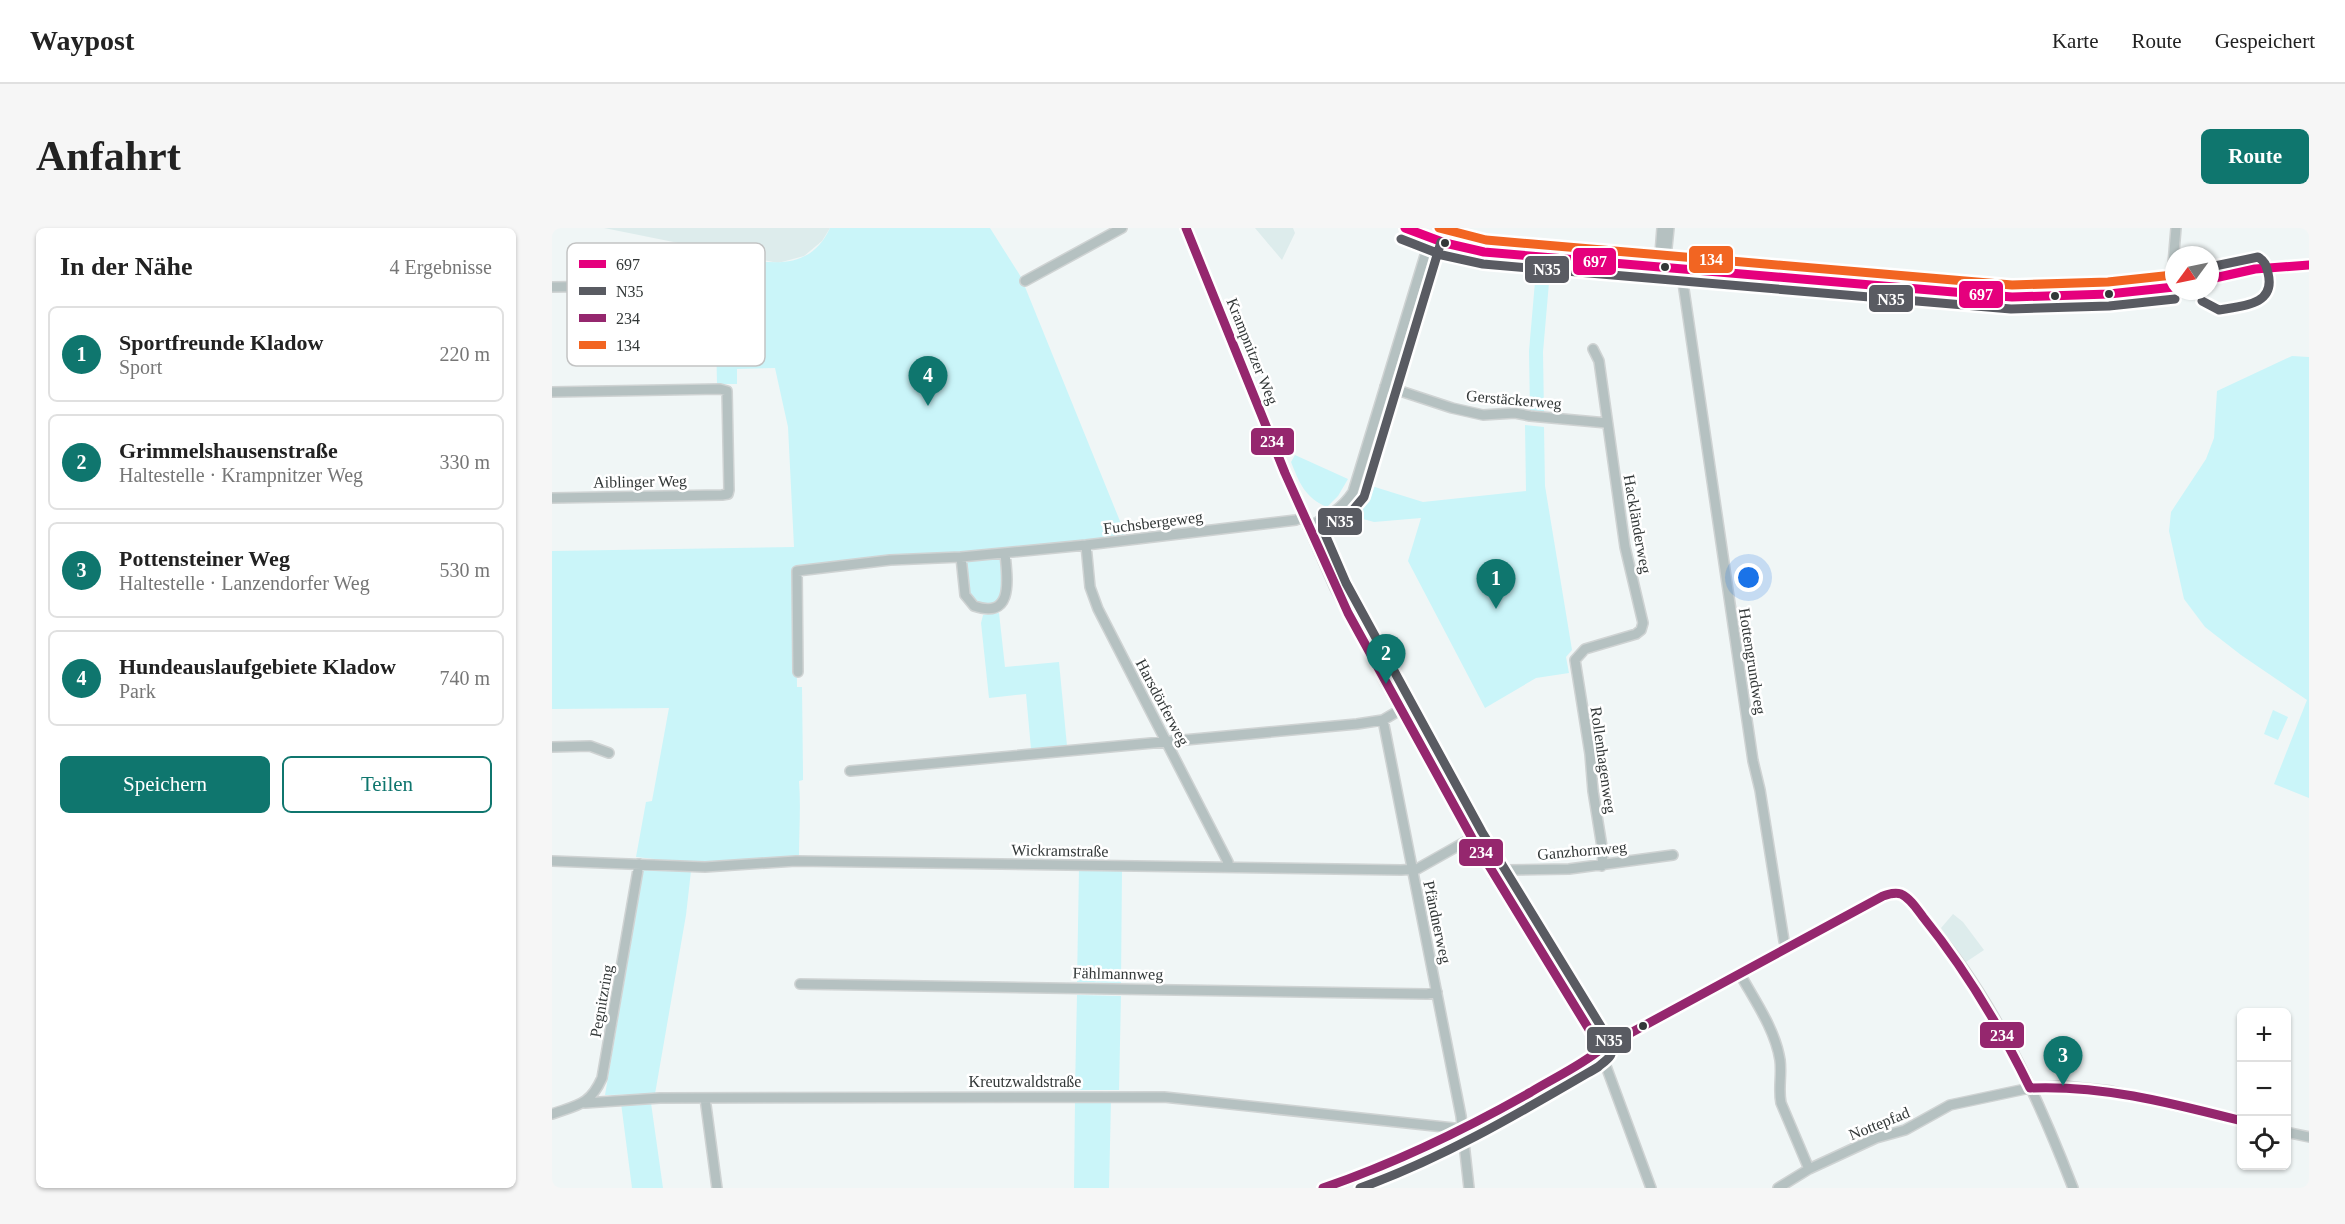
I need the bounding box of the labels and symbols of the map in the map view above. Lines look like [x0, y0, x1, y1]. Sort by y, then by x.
unlabelled marker [1439, 237, 1451, 249]
legend [567, 243, 765, 366]
line badge: 134 [1688, 245, 1734, 274]
north arrow [2165, 246, 2219, 300]
line badge: 697 [1572, 247, 1617, 276]
text: 134 [1699, 251, 1723, 268]
text: 697 [1583, 253, 1607, 270]
line badge: N35 [1524, 255, 1570, 284]
text: 697 [616, 256, 640, 273]
text: N35 [1533, 261, 1561, 278]
unlabelled marker [1659, 261, 1671, 273]
line badge: 697 [1958, 280, 2004, 309]
text: N35 [616, 283, 644, 300]
line badge: N35 [1868, 284, 1914, 313]
text: 697 [1969, 286, 1993, 303]
unlabelled marker [2103, 288, 2115, 300]
unlabelled marker [2049, 290, 2061, 302]
text: N35 [1877, 291, 1905, 308]
street label: Krampnitzer Weg [1222, 295, 1282, 407]
text: 234 [616, 310, 640, 327]
text: 134 [616, 337, 640, 354]
pin: 4 [908, 356, 947, 406]
street label: Gerstäckerweg [1465, 387, 1562, 413]
line badge: 234 [1250, 427, 1295, 456]
text: 234 [1260, 433, 1284, 450]
street label: Aiblinger Weg [593, 472, 687, 492]
street label: Hackländerweg [1619, 473, 1655, 575]
line badge: N35 [1317, 507, 1363, 536]
street label: Fuchsbergeweg [1102, 508, 1204, 538]
text: N35 [1326, 513, 1354, 530]
pin: 1 [1476, 560, 1516, 609]
your location [1734, 563, 1763, 592]
street label: Hottengrundweg [1735, 607, 1769, 716]
pin: 2 [1366, 634, 1406, 684]
street label: Harsdörferweg [1132, 656, 1193, 749]
street label: Rollenhagenweg [1587, 706, 1619, 815]
line badge: 234 [1458, 838, 1504, 867]
street label: Ganzhornweg [1537, 838, 1628, 864]
street label: Wickramstraße [1011, 841, 1109, 860]
text: 234 [1469, 844, 1493, 861]
street label: Pfändnerweg [1419, 879, 1455, 965]
street label: Pegnitzring [587, 963, 617, 1039]
street label: Fählmannweg [1073, 964, 1163, 984]
unlabelled marker [1637, 1020, 1649, 1032]
line badge: 234 [1979, 1021, 2025, 1049]
line badge: N35 [1586, 1026, 1632, 1054]
text: 234 [1990, 1027, 2014, 1044]
text: N35 [1595, 1032, 1623, 1049]
pin: 3 [2044, 1036, 2082, 1086]
street label: Kreutzwaldstraße [969, 1073, 1081, 1090]
street label: Nottepfad [1846, 1104, 1912, 1144]

